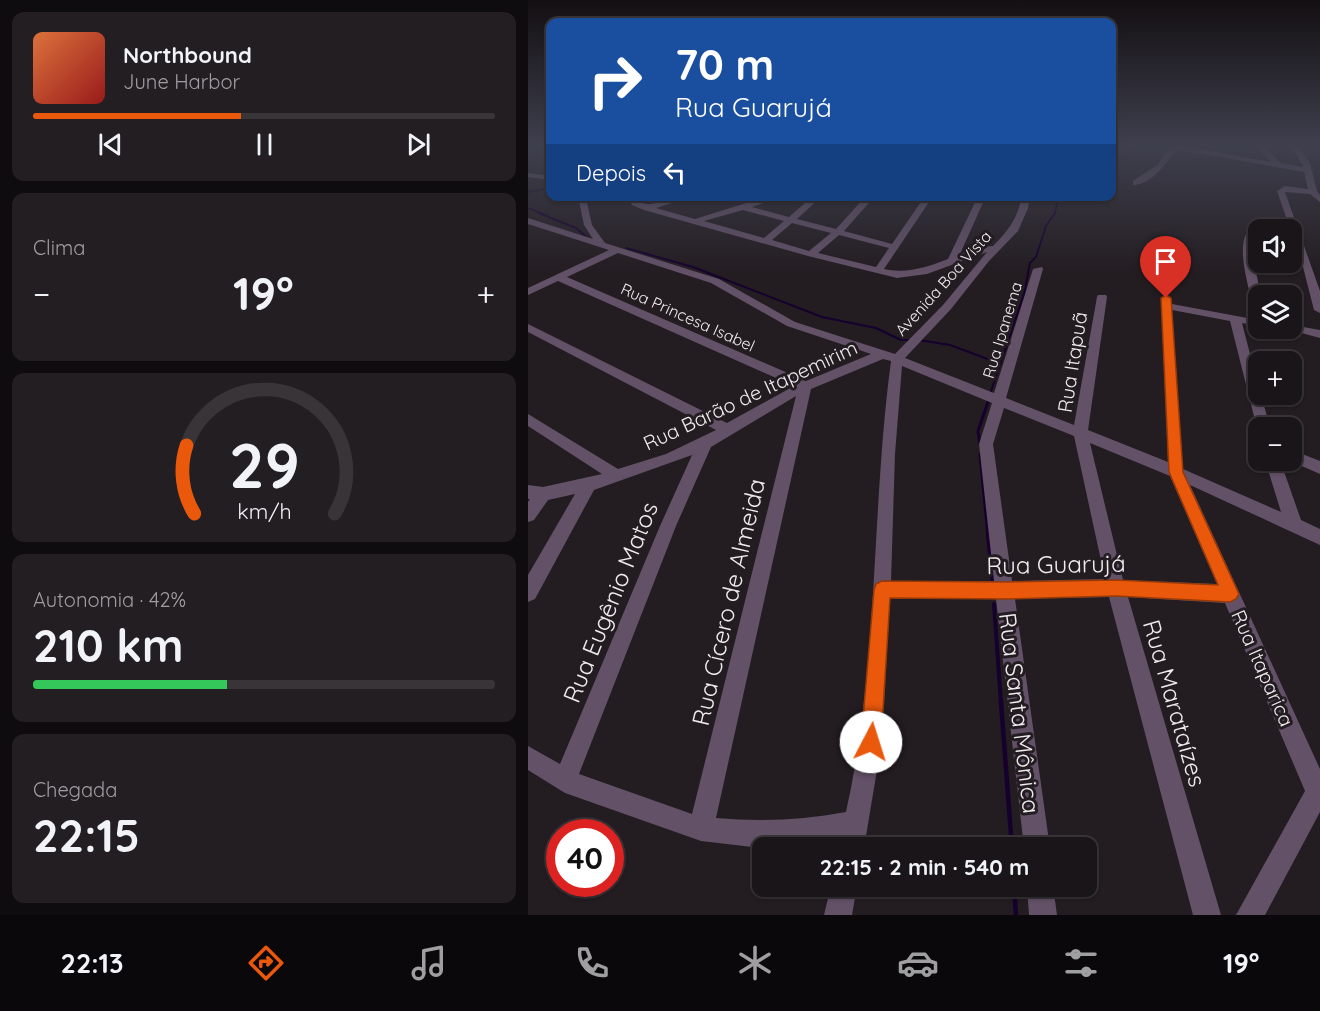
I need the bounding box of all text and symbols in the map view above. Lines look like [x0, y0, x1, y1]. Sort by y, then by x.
text: 70 m [675, 38, 774, 91]
text: Northbound [123, 41, 252, 69]
icon: right [576, 42, 654, 120]
text: June Harbor [123, 69, 240, 94]
text: Rua Guarujá [675, 90, 832, 124]
icon: previous [94, 128, 127, 161]
icon: pause [248, 128, 281, 161]
icon: next [402, 128, 435, 161]
icon: left [658, 156, 691, 189]
text: Depois [576, 159, 646, 187]
map controls [1248, 219, 1302, 471]
button: sound [1248, 219, 1302, 273]
street label: Avenida Boa Vista [891, 226, 995, 340]
text: Clima [33, 235, 85, 260]
pin [1140, 236, 1191, 298]
icon: arrive [1149, 245, 1182, 278]
text: 19° [233, 265, 294, 321]
text: − [33, 273, 50, 314]
text: + [476, 273, 495, 314]
street label: Rua Princesa Isabel [618, 278, 758, 356]
street label: Rua Ipanema [978, 279, 1026, 381]
button: layers [1248, 285, 1302, 339]
street label: Rua Itapuã [1052, 310, 1092, 414]
street label: Rua Barão de Itapemirim [639, 334, 861, 456]
button: + [1248, 351, 1302, 405]
button: − [1248, 417, 1302, 471]
text: 29 [229, 427, 299, 505]
street label: Rua Cícero de Almeida [685, 476, 771, 728]
street label: Rua Eugênio Matos [556, 497, 664, 707]
text: km/h [237, 499, 291, 525]
street label: Rua Guarujá [986, 548, 1126, 580]
text: Autonomia · 42% [33, 587, 186, 612]
street label: Rua Itaparica [1226, 606, 1300, 730]
street label: Rua Santa Mônica [993, 611, 1047, 815]
street label: Rua Marataízes [1137, 616, 1213, 790]
text: 210 km [33, 617, 183, 673]
position arrow [839, 710, 903, 774]
text: Chegada [33, 777, 117, 802]
text: 22:15 [33, 807, 140, 863]
speed limit sign: 40 [546, 819, 624, 897]
text: 22:15 · 2 min · 540 m [820, 853, 1029, 881]
icon: directions [245, 942, 287, 984]
icon: music [408, 942, 450, 984]
icon: phone [571, 942, 613, 984]
icon: climate [734, 942, 776, 984]
icon: car [897, 942, 939, 984]
icon: filters [1060, 942, 1102, 984]
text: 22:13 [61, 946, 124, 980]
text: 19° [1223, 946, 1259, 980]

